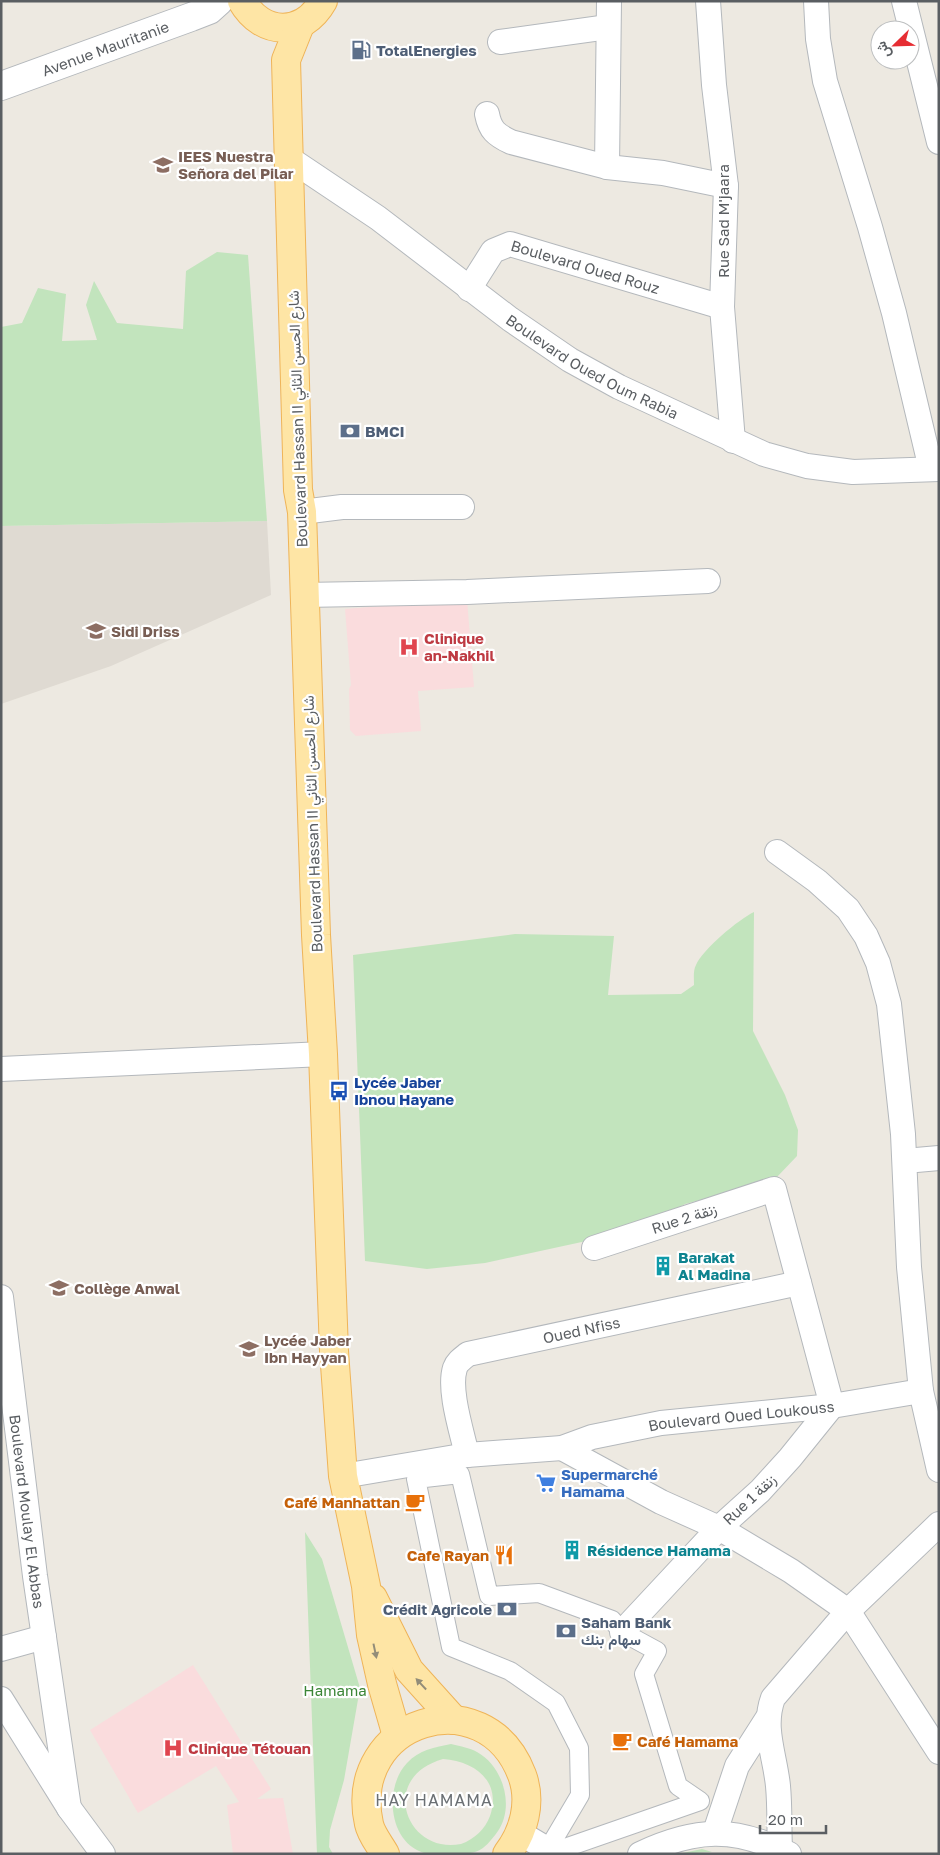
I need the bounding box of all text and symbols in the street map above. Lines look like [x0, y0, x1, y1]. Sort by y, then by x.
street label: Avenue Mauritanie [39, 17, 171, 79]
north arrow [870, 20, 920, 70]
fuel station icon: TotalEnergies [350, 39, 372, 61]
text: ش [871, 39, 895, 61]
place label: TotalEnergies [376, 41, 477, 59]
place label: IEES Nuestra Señora del Pilar [178, 147, 294, 182]
school or university icon: IEES Nuestra Señora del Pilar [152, 154, 174, 176]
street label: Rue Sad M'jaara [714, 164, 732, 278]
street label: Boulevard Oued Rouz [509, 236, 662, 297]
street label: Boulevard Hassan II شارع الحسن الثاني [284, 290, 315, 548]
street label: Boulevard Oued Oum Rabia [503, 310, 681, 422]
bank icon: BMCI [339, 420, 361, 442]
place label: BMCI [365, 422, 405, 440]
school or university icon: Sidi Driss [85, 620, 107, 642]
place label: Sidi Driss [111, 622, 180, 640]
place label: Clinique an-Nakhil [424, 629, 495, 664]
hospital icon: Clinique an-Nakhil [398, 636, 420, 658]
street label: Boulevard Hassan II شارع الحسن الثاني [299, 695, 330, 953]
place label: Lycée Jaber Ibnou Hayane [354, 1073, 454, 1108]
bus stop icon: Lycée Jaber Ibnou Hayane [328, 1080, 350, 1102]
street label: Rue 2 زنقة [649, 1199, 719, 1238]
place label: Barakat Al Madina [678, 1248, 751, 1283]
building icon: Barakat Al Madina [652, 1255, 674, 1277]
school or university icon: Collège Anwal [48, 1277, 70, 1299]
place label: Collège Anwal [74, 1279, 180, 1297]
street label: Oued Nfiss [541, 1313, 622, 1347]
place label: Lycée Jaber Ibn Hayyan [264, 1331, 352, 1366]
school or university icon: Lycée Jaber Ibn Hayyan [238, 1338, 260, 1360]
street label: Boulevard Oued Loukouss [647, 1397, 835, 1434]
street label: Boulevard Moulay El Abbas [6, 1413, 49, 1610]
place label: Supermarché Hamama [561, 1465, 658, 1500]
street label: Rue 1 زنقة [719, 1470, 780, 1529]
supermarket icon: Supermarché Hamama [535, 1472, 557, 1494]
cafe icon: Café Manhattan [404, 1491, 426, 1513]
place label: Café Manhattan [284, 1493, 400, 1511]
building icon: Résidence Hamama [561, 1539, 583, 1561]
place label: Résidence Hamama [587, 1541, 731, 1559]
restaurant icon: Cafe Rayan [493, 1544, 515, 1566]
place label: Cafe Rayan [407, 1546, 489, 1564]
bank icon: Crédit Agricole [496, 1598, 518, 1620]
place label: Crédit Agricole [383, 1600, 492, 1618]
place label: Saham Bank سهام بنك [581, 1613, 672, 1650]
bank icon: Saham Bank سهام بنك [555, 1620, 577, 1642]
one-way arrow [371, 1644, 379, 1659]
one-way arrow [416, 1678, 427, 1690]
park label: Hamama [303, 1681, 367, 1699]
cafe icon: Café Hamama [611, 1730, 633, 1752]
place label: Café Hamama [637, 1732, 738, 1750]
hospital icon: Clinique Tétouan [162, 1737, 184, 1759]
place label: Clinique Tétouan [188, 1739, 311, 1757]
district label: HAY HAMAMA [375, 1790, 493, 1810]
scale bar [760, 1802, 826, 1834]
text: 20 m [768, 1810, 803, 1828]

